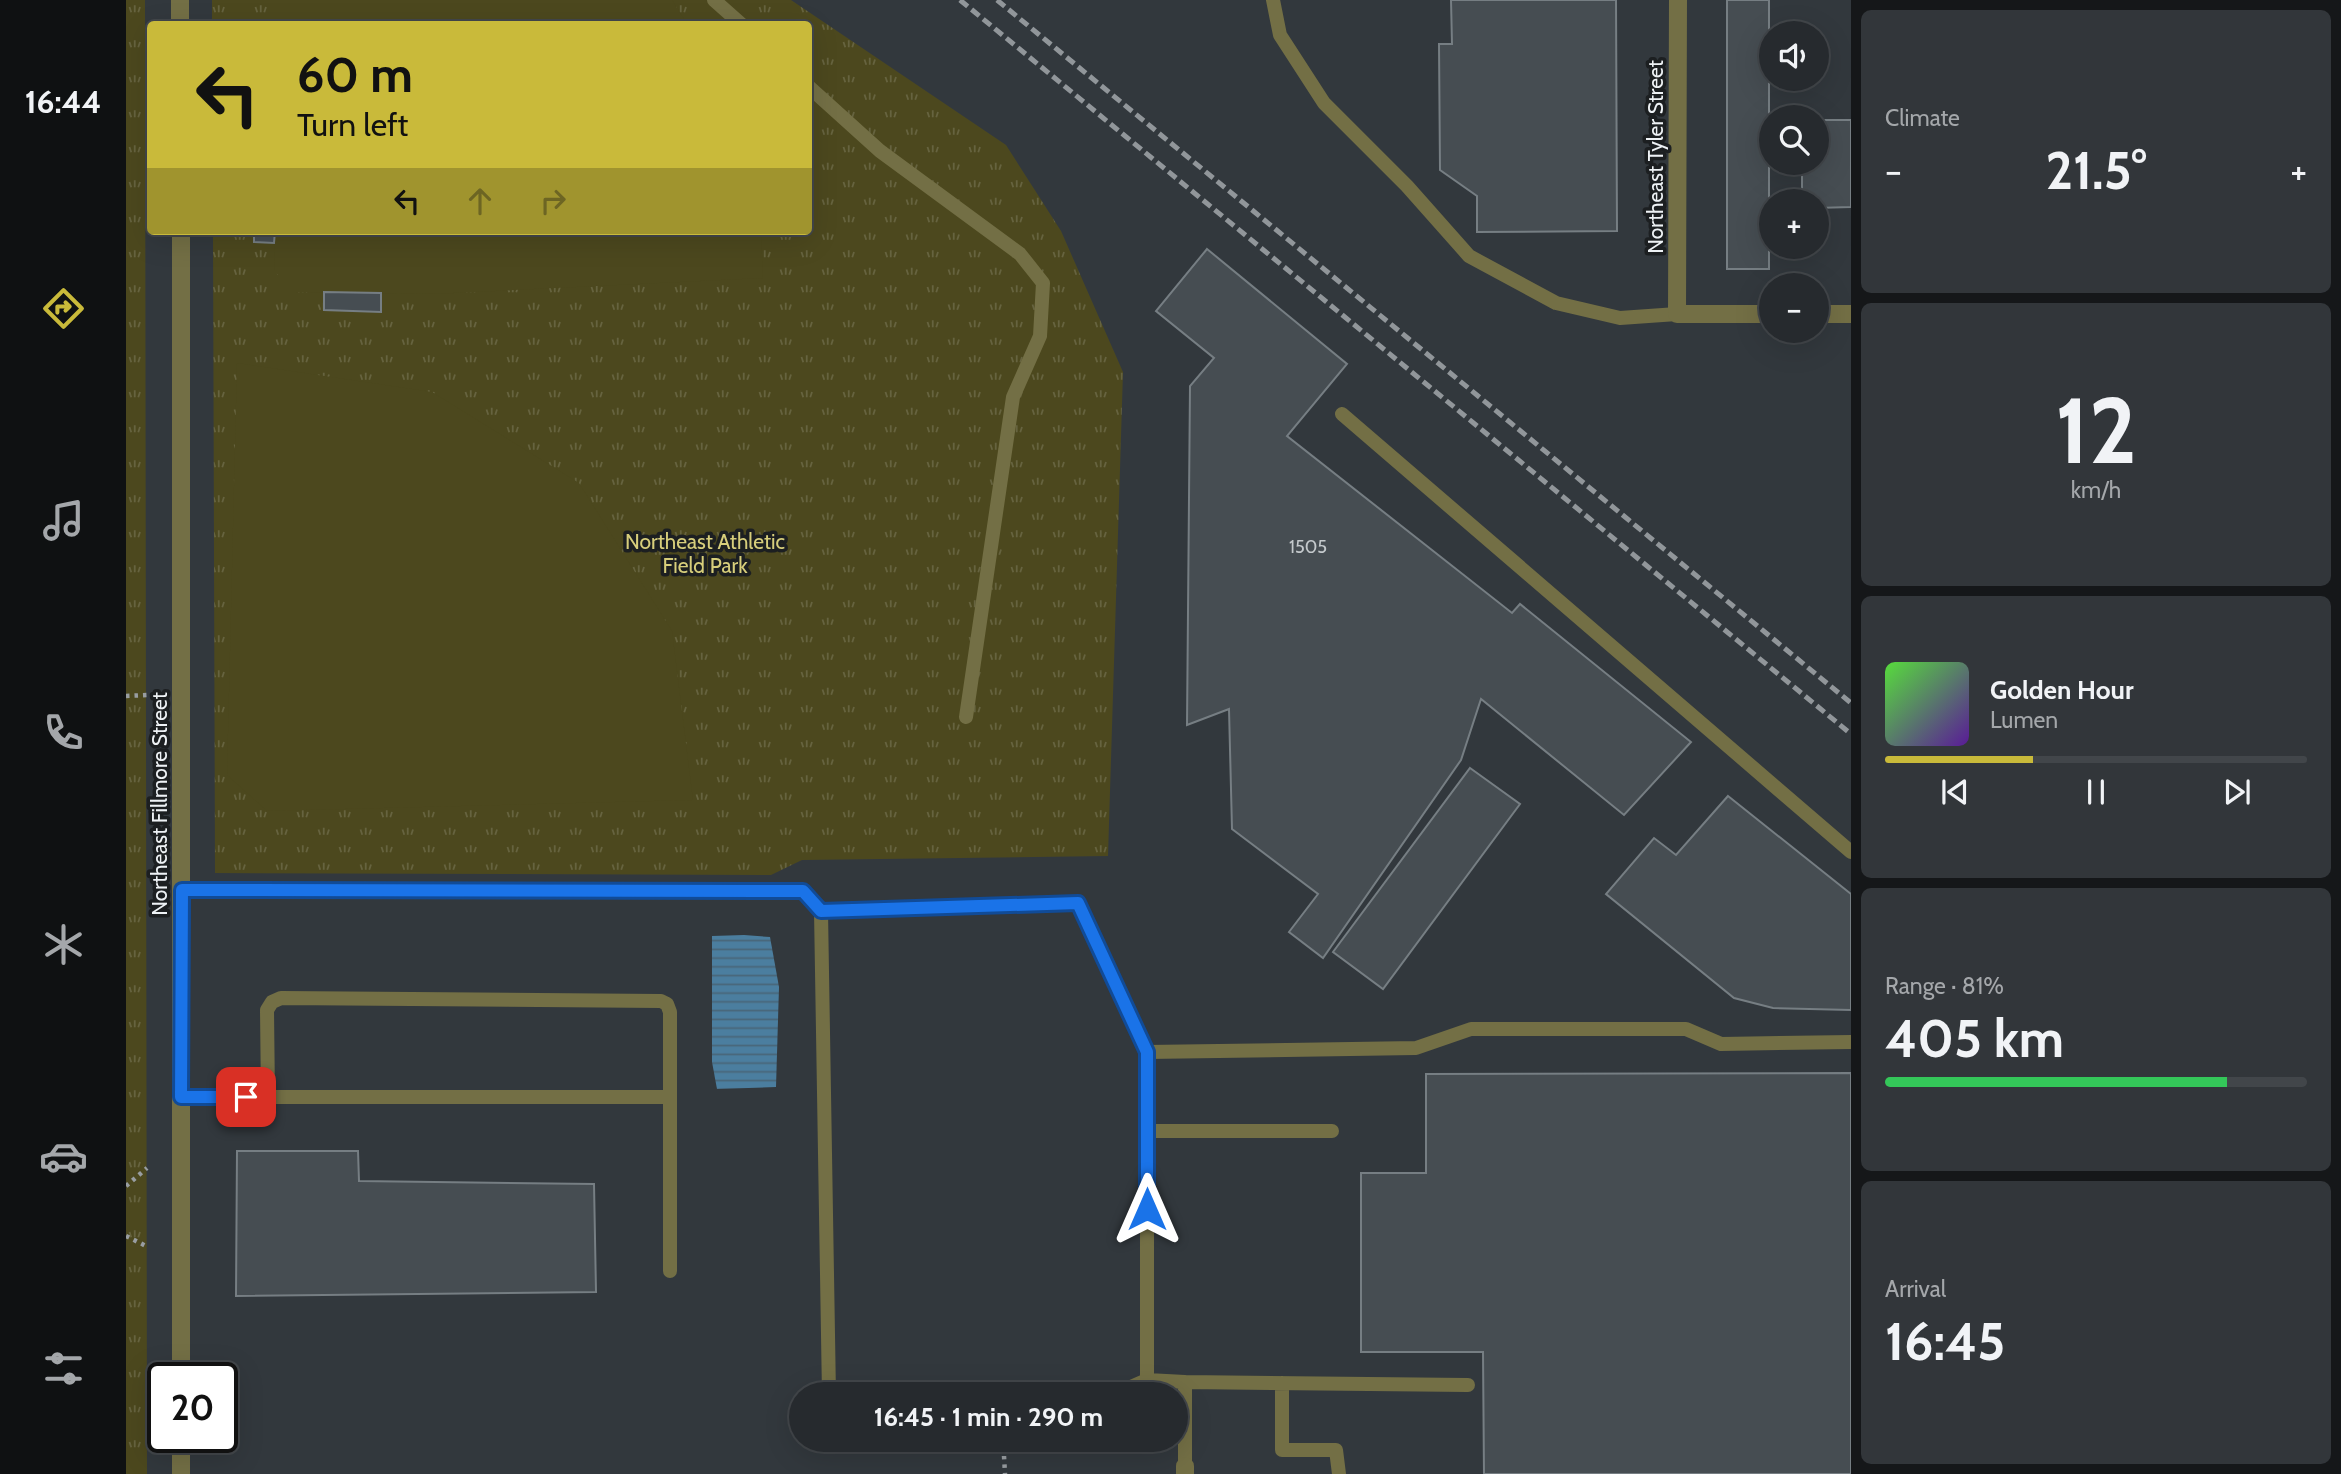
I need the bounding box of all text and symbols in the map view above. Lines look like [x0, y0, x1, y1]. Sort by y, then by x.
map controls [1759, 21, 1829, 343]
button: sound [1759, 21, 1829, 91]
text: 60 m [297, 45, 413, 104]
icon: left [182, 49, 273, 140]
street label: Northeast Tyler Street [1643, 60, 1668, 254]
text: 16:44 [25, 82, 101, 121]
text: Climate [1885, 104, 1960, 132]
text: Turn left [297, 105, 408, 144]
button: search [1759, 105, 1829, 175]
text: 21.5° [2045, 139, 2147, 202]
text: − [1885, 147, 1902, 194]
text: + [2290, 147, 2307, 194]
icon: left [388, 182, 426, 220]
icon: ahead [461, 182, 499, 220]
icon: right [534, 182, 572, 220]
button: + [1759, 189, 1829, 259]
button: − [1759, 273, 1829, 343]
icon: directions [39, 284, 88, 333]
text: 12 [2055, 375, 2137, 486]
text: km/h [2071, 476, 2121, 504]
icon: music [39, 496, 88, 545]
park label: Northeast Athletic Field Park [625, 529, 785, 578]
house number: 1505 [1289, 536, 1327, 558]
text: Golden Hour [1990, 674, 2133, 706]
street label: Northeast Fillmore Street [147, 692, 172, 916]
text: Lumen [1990, 706, 2058, 734]
icon: phone [39, 708, 88, 757]
icon: previous [1936, 773, 1974, 811]
icon: pause [2077, 773, 2115, 811]
icon: next [2218, 773, 2256, 811]
icon: climate [39, 920, 88, 969]
text: Range · 81% [1885, 972, 2004, 1000]
text: 405 km [1885, 1007, 2064, 1070]
pin [216, 1067, 276, 1127]
icon: arrive [227, 1078, 265, 1116]
icon: car [39, 1132, 88, 1181]
position arrow [1110, 1172, 1184, 1246]
text: Arrival [1885, 1275, 1946, 1303]
text: 16:45 [1885, 1310, 2005, 1373]
icon: filters [39, 1344, 88, 1393]
speed limit sign: 20 [147, 1362, 238, 1453]
text: 16:45 · 1 min · 290 m [874, 1401, 1103, 1433]

